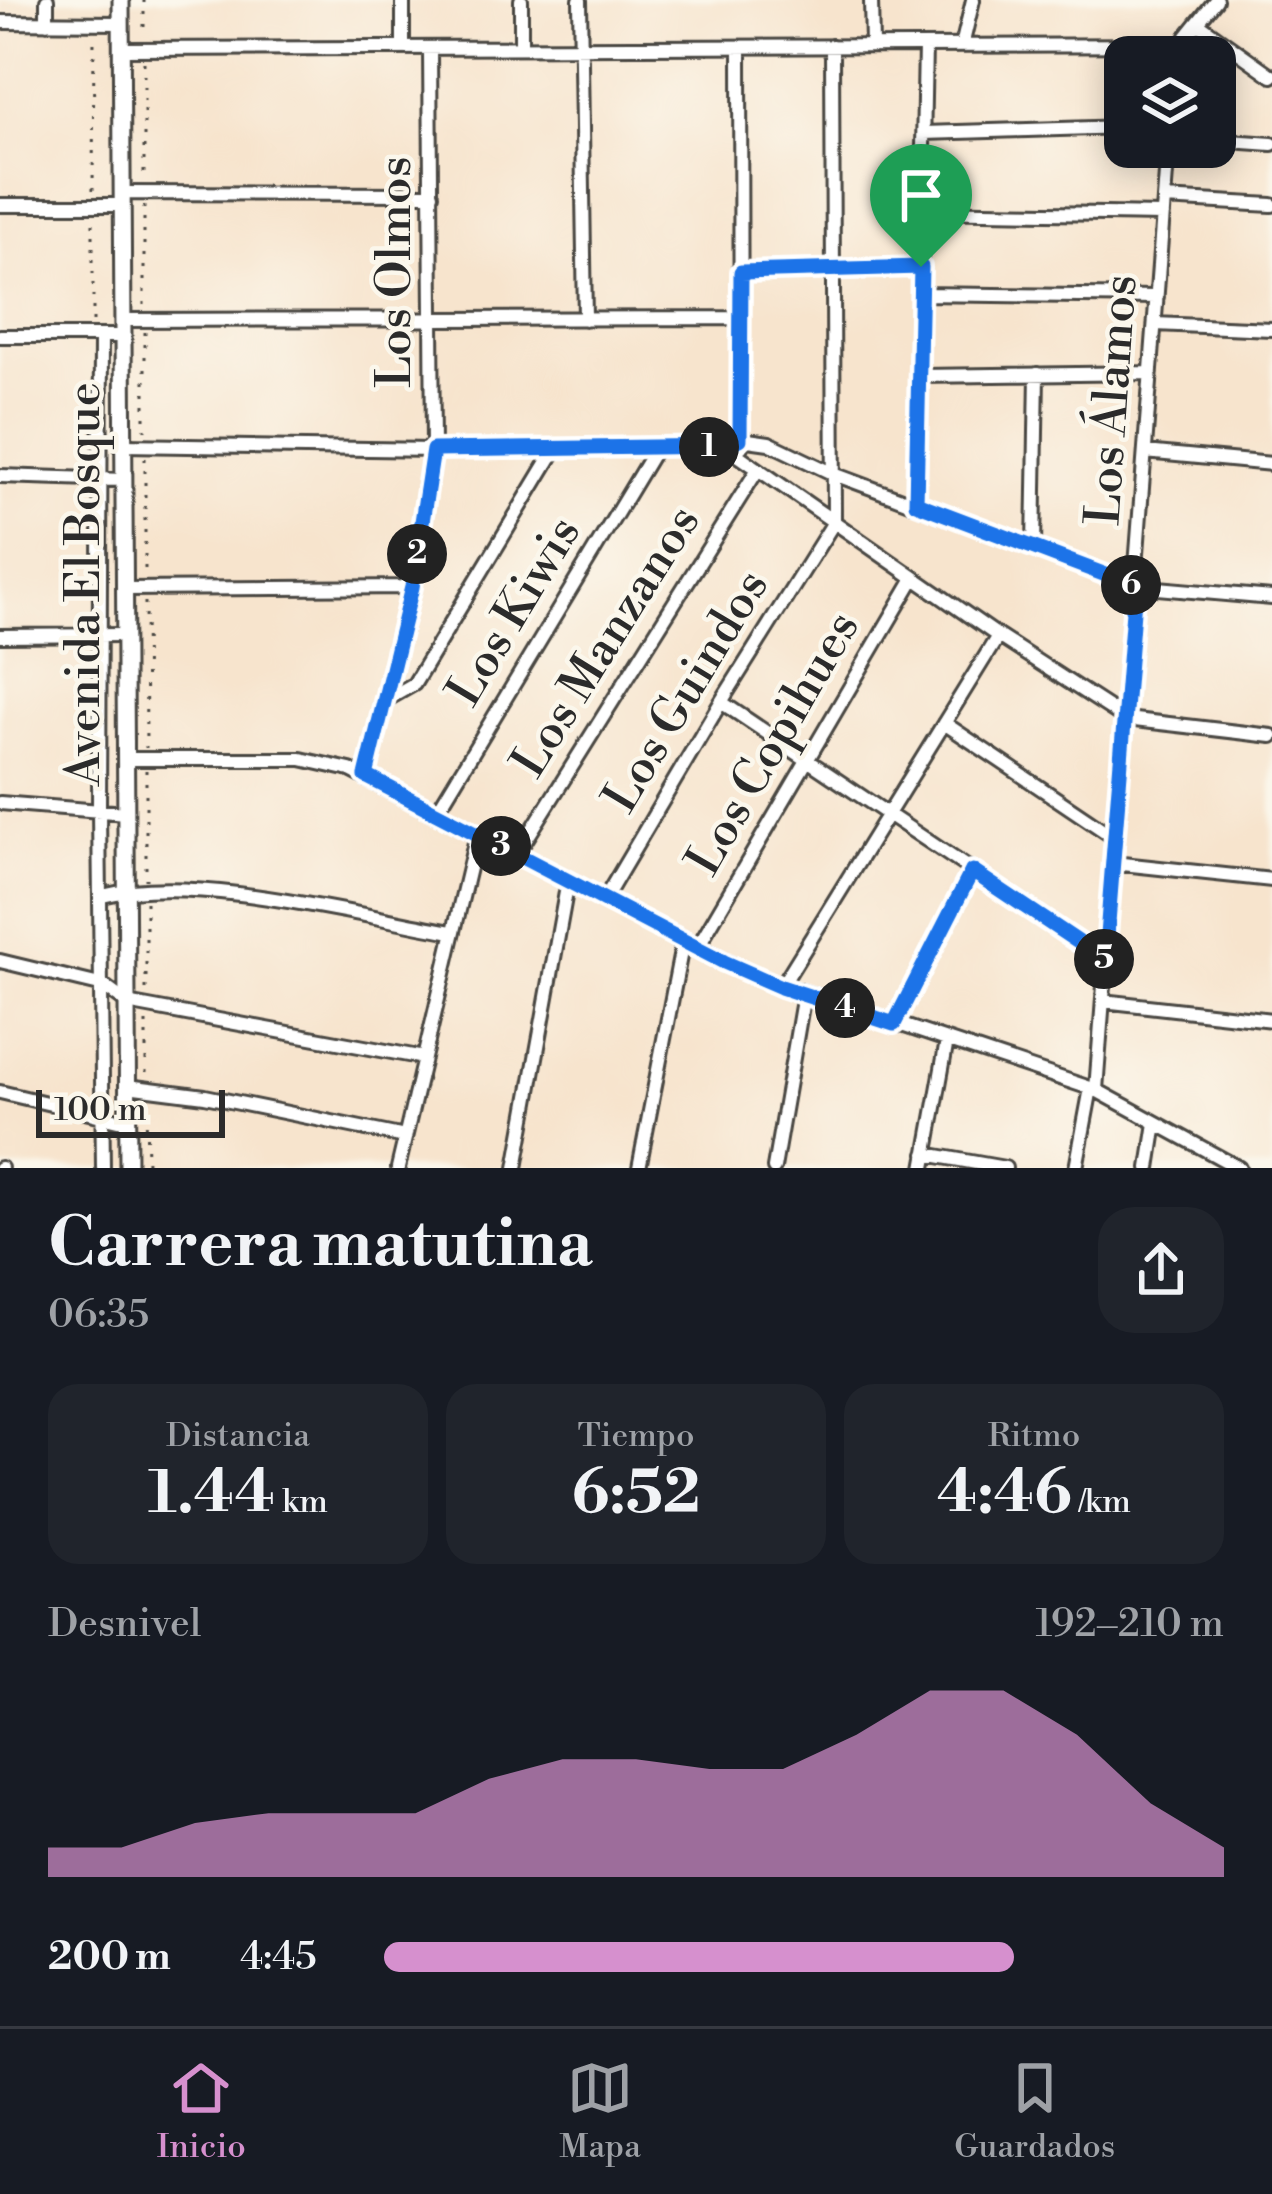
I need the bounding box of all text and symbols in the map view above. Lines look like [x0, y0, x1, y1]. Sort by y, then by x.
map controls [1104, 36, 1236, 168]
button: layers [1104, 36, 1236, 168]
pin [870, 144, 972, 267]
street label: Los Olmos [366, 156, 426, 388]
icon: arrive [888, 162, 954, 228]
street label: Los Álamos [1071, 272, 1152, 527]
street label: Avenida El Bosque [55, 382, 115, 787]
pin: 1 [679, 417, 739, 477]
text: 1 [701, 426, 717, 467]
street label: Los Manzanos [500, 495, 714, 789]
street label: Los Kiwis [435, 506, 595, 718]
pin: 2 [387, 524, 447, 584]
text: 2 [407, 533, 427, 574]
pin: 6 [1101, 555, 1161, 615]
street label: Los Guindos [591, 560, 783, 824]
text: 6 [1121, 564, 1141, 605]
street label: Los Copihues [674, 602, 874, 886]
pin: 3 [471, 816, 531, 876]
text: 3 [491, 825, 511, 866]
pin: 5 [1074, 929, 1134, 989]
text: 5 [1094, 938, 1114, 979]
pin: 4 [815, 978, 875, 1038]
text: 4 [834, 987, 856, 1028]
scale bar [36, 1084, 225, 1137]
text: 100 m [54, 1090, 147, 1131]
text: Carrera matutina [48, 1204, 593, 1287]
button: share [1098, 1207, 1224, 1333]
text: 06:35 [48, 1291, 149, 1340]
text: Distancia [166, 1416, 310, 1457]
text: Tiempo [578, 1416, 694, 1457]
text: Ritmo [988, 1416, 1080, 1457]
text: 1.44 [148, 1457, 275, 1532]
text: 6:52 [572, 1457, 700, 1532]
text: 4:46 [937, 1457, 1072, 1532]
text: km [275, 1482, 328, 1523]
text: /km [1072, 1482, 1131, 1523]
text: Desnivel [48, 1600, 201, 1649]
text: 192–210 m [1035, 1600, 1224, 1649]
text: 200 m [48, 1933, 171, 1982]
text: 4:45 [240, 1933, 317, 1982]
tab: Inicio [157, 2055, 246, 2168]
tab: Mapa [559, 2055, 641, 2168]
tab: Guardados [954, 2055, 1115, 2168]

